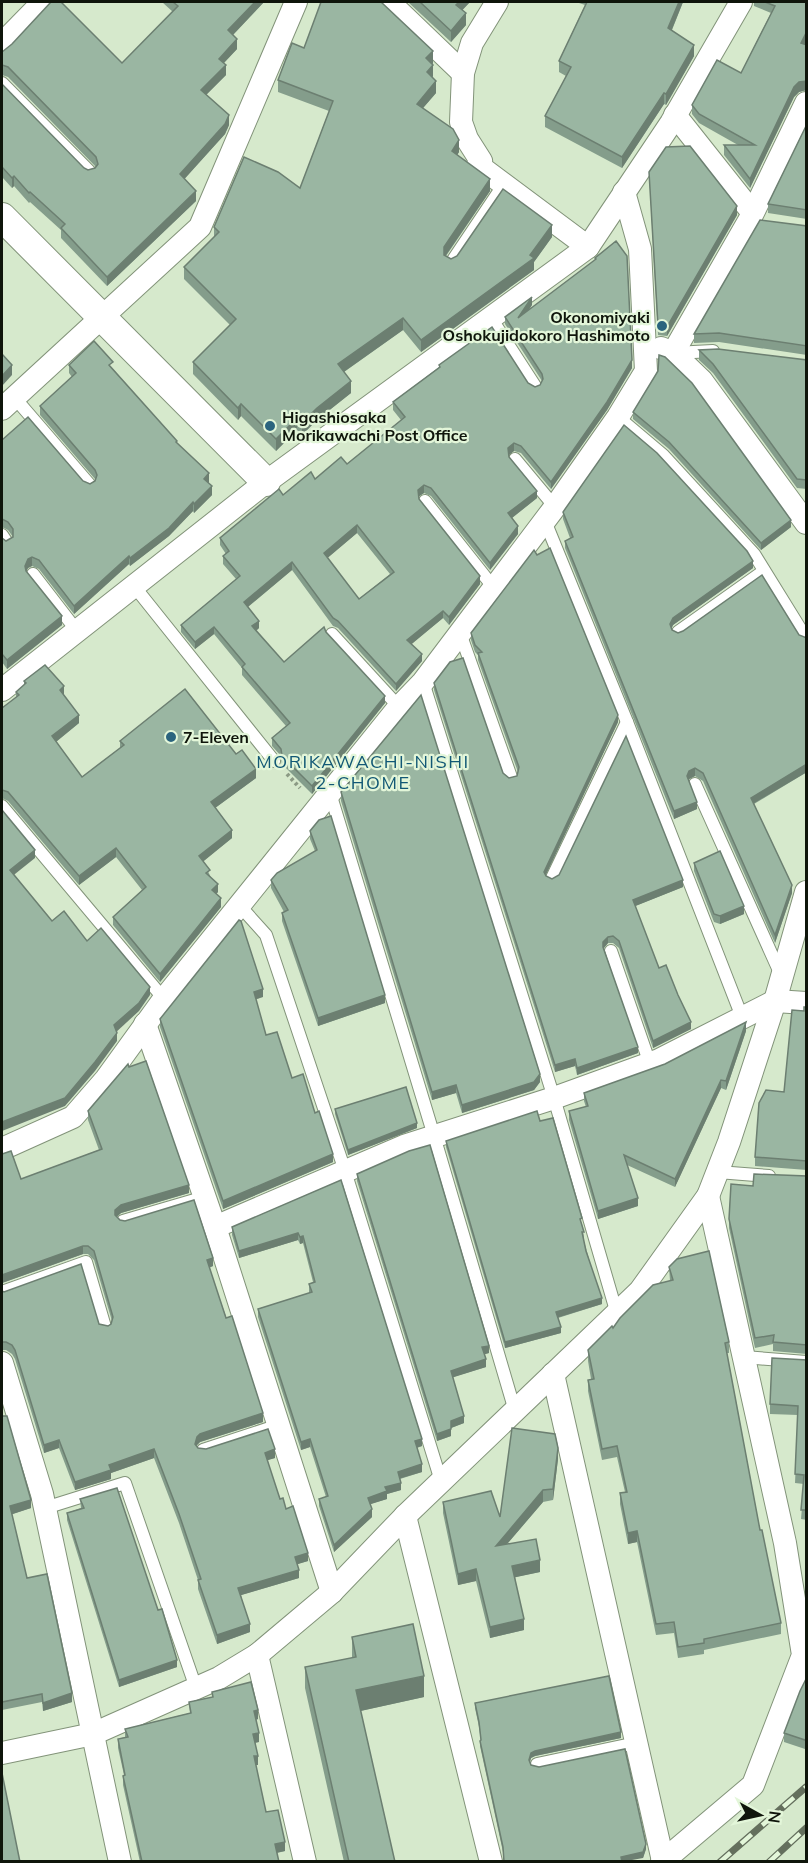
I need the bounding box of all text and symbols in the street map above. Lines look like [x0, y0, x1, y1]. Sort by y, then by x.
place label: Okonomiyaki Oshokujidokoro Hashimoto [443, 307, 650, 345]
marker: Okonomiyaki Oshokujidokoro Hashimoto [655, 319, 669, 333]
place label: Higashiosaka Morikawachi Post Office [282, 407, 468, 445]
marker: Higashiosaka Morikawachi Post Office [263, 419, 277, 433]
place label: 7-Eleven [183, 727, 249, 747]
marker: 7-Eleven [164, 730, 178, 744]
district label: MORIKAWACHI-NISHI 2-CHOME [256, 750, 470, 794]
north arrow [730, 1785, 790, 1845]
text: N [764, 1810, 786, 1824]

